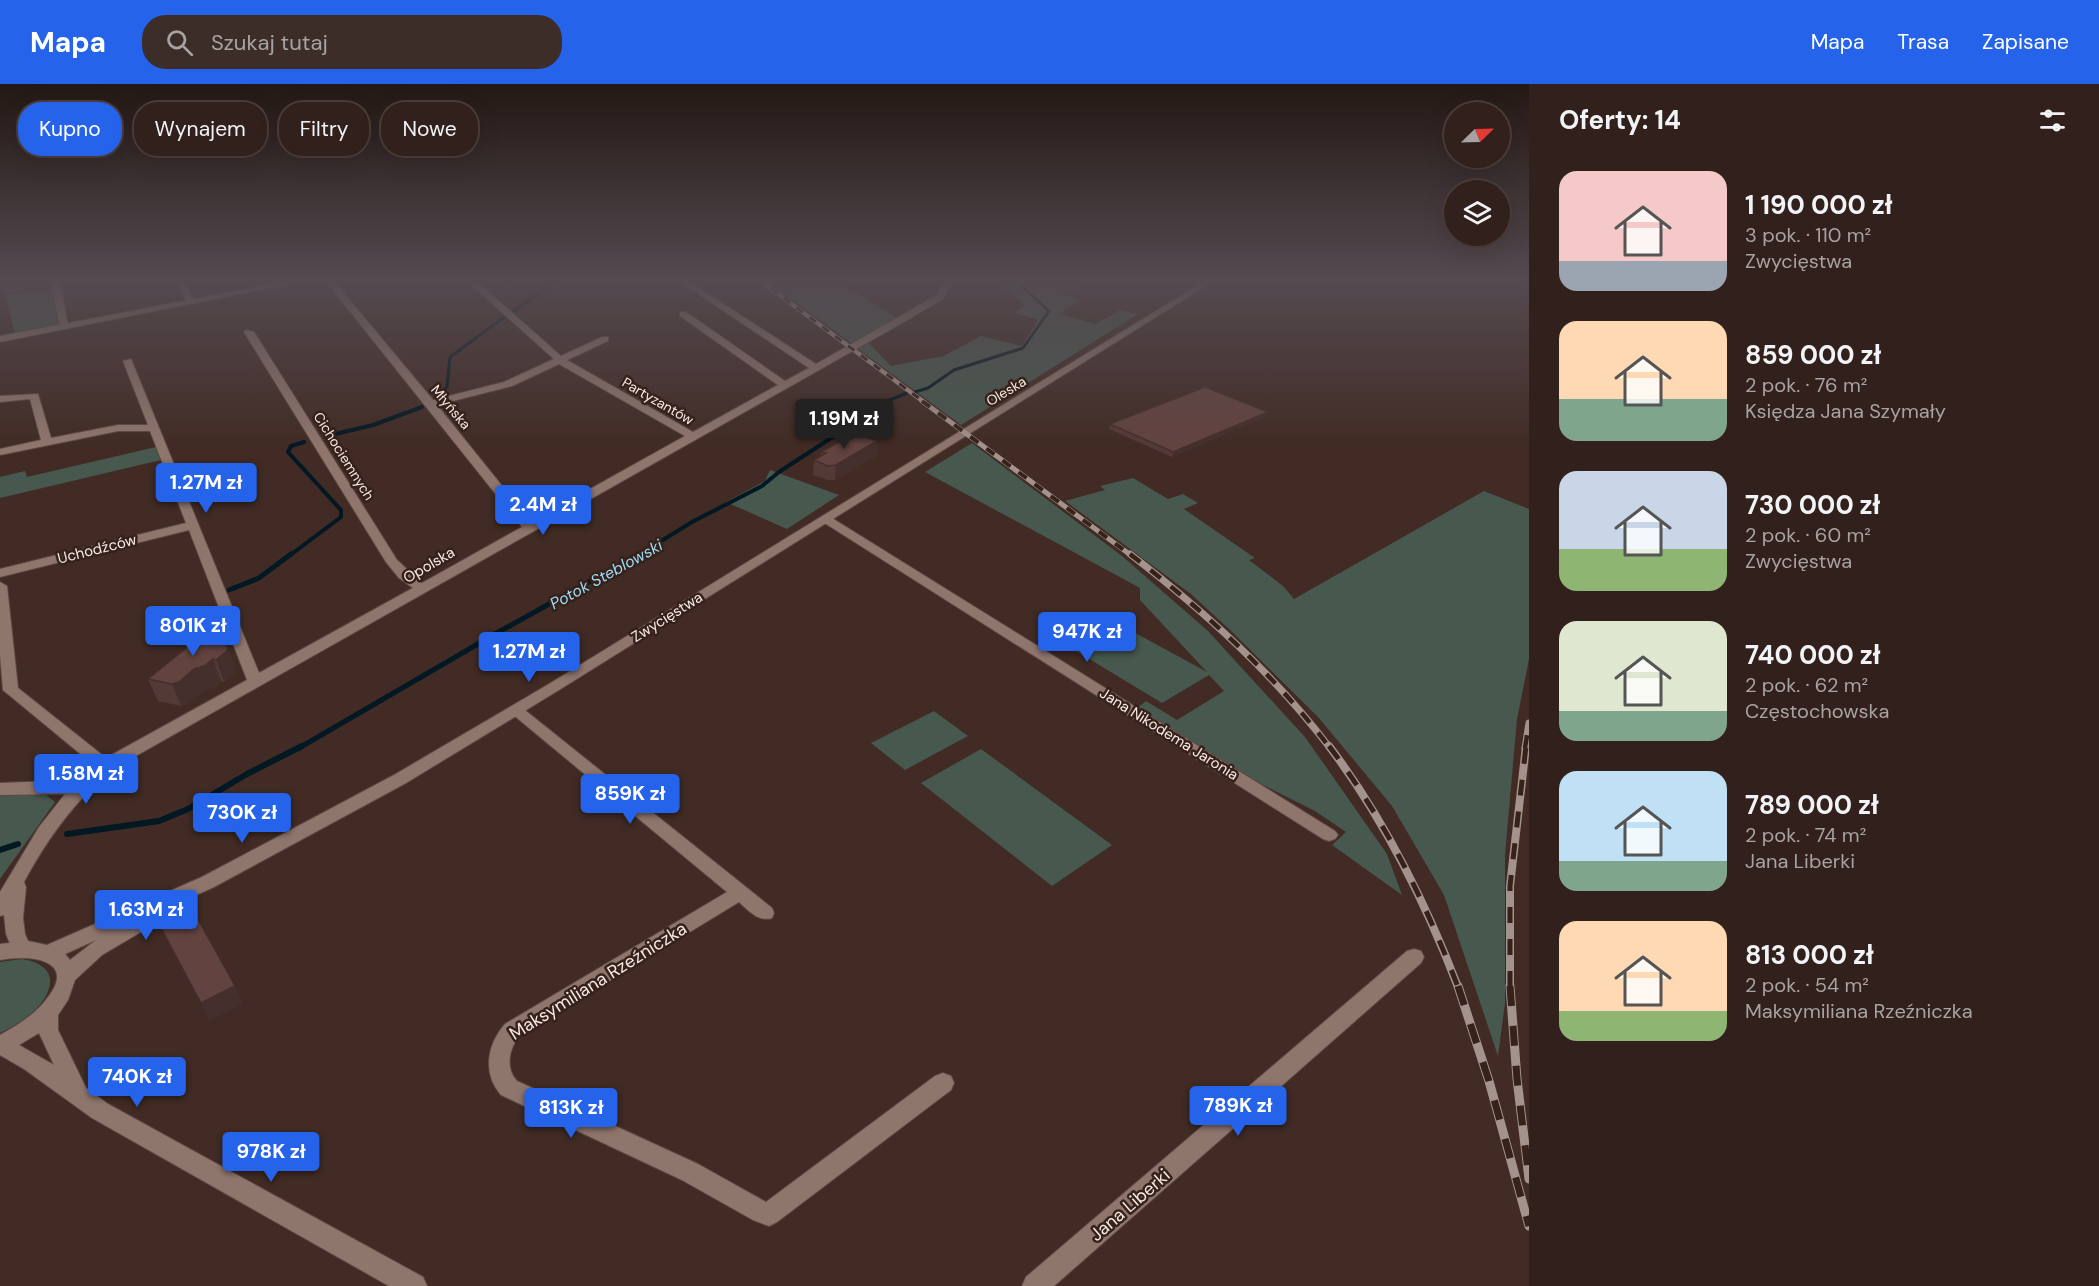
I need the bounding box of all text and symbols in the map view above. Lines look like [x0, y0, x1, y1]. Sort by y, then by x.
search box [142, 15, 562, 69]
text: Mapa [30, 24, 106, 61]
icon: search [163, 26, 196, 59]
text: Szukaj tutaj [211, 28, 328, 57]
text: Mapa [1811, 28, 1864, 56]
text: Trasa [1897, 28, 1949, 56]
text: Zapisane [1982, 28, 2069, 56]
chip: Kupno [18, 102, 122, 156]
chip: Wynajem [134, 102, 267, 156]
chip: Filtry [279, 102, 369, 156]
chip: Nowe [381, 102, 478, 156]
north arrow [1444, 102, 1510, 168]
map controls [1444, 102, 1510, 246]
text: Oferty: 14 [1559, 103, 1681, 137]
icon: filters [2036, 104, 2069, 137]
button: layers [1444, 180, 1510, 246]
text: 1 190 000 zł [1745, 188, 1892, 222]
icon: home [1607, 195, 1679, 267]
text: 3 pok. · 110 m² [1745, 222, 1871, 248]
text: Zwycięstwa [1745, 248, 1852, 274]
text: 859 000 zł [1745, 338, 1881, 372]
icon: home [1607, 345, 1679, 417]
street label: Oleska [983, 372, 1029, 410]
text: 2 pok. · 76 m² [1745, 372, 1867, 398]
street label: Partyzantów [619, 373, 697, 429]
street label: Młyńska [427, 381, 475, 433]
text: Księdza Jana Szymały [1745, 398, 1946, 424]
pin: 1.19M zł [782, 399, 906, 450]
text: 1.19M zł [809, 405, 879, 431]
street label: Cichociemnych [310, 409, 378, 503]
pin: 1.27M zł [144, 463, 268, 514]
text: 1.27M zł [170, 469, 242, 495]
pin: 2.4M zł [488, 485, 598, 536]
text: 730 000 zł [1745, 488, 1880, 522]
text: 2.4M zł [509, 491, 577, 517]
icon: home [1607, 495, 1679, 567]
text: 2 pok. · 60 m² [1745, 522, 1871, 548]
street label: Uchodźców [55, 529, 139, 568]
water label: Potok Steblowski [546, 534, 667, 614]
street label: Opolska [400, 542, 458, 588]
text: Zwycięstwa [1745, 548, 1852, 574]
street label: Zwycięstwa [628, 587, 706, 647]
pin: 801K zł [138, 606, 248, 657]
text: 801K zł [159, 612, 227, 638]
pin: 947K zł [1032, 612, 1142, 663]
text: 947K zł [1052, 618, 1122, 644]
pin: 1.27M zł [467, 632, 591, 683]
text: 1.27M zł [493, 638, 565, 664]
text: 740 000 zł [1745, 638, 1880, 672]
icon: home [1607, 645, 1679, 717]
text: 2 pok. · 62 m² [1745, 672, 1868, 698]
street label: Jana Nikodema Jaronia [1096, 683, 1242, 785]
text: Częstochowska [1745, 698, 1889, 724]
pin: 1.58M zł [24, 754, 148, 805]
text: 1.58M zł [48, 760, 124, 786]
pin: 859K zł [575, 774, 685, 825]
text: 859K zł [595, 780, 665, 806]
text: 789 000 zł [1745, 788, 1879, 822]
pin: 730K zł [187, 793, 297, 844]
icon: home [1607, 795, 1679, 867]
text: 730K zł [207, 799, 277, 825]
text: 2 pok. · 74 m² [1745, 822, 1866, 848]
text: Jana Liberki [1745, 848, 1855, 874]
pin: 1.63M zł [84, 890, 208, 941]
text: 1.63M zł [109, 896, 183, 922]
street label: Maksymiliana Rzeźniczka [505, 917, 691, 1045]
text: 813 000 zł [1745, 938, 1874, 972]
icon: home [1607, 945, 1679, 1017]
text: 2 pok. · 54 m² [1745, 972, 1869, 998]
text: Maksymiliana Rzeźniczka [1745, 998, 1973, 1024]
pin: 740K zł [82, 1057, 192, 1108]
text: 740K zł [102, 1063, 172, 1089]
pin: 789K zł [1183, 1086, 1293, 1137]
pin: 813K zł [516, 1088, 626, 1139]
text: 789K zł [1204, 1092, 1272, 1118]
text: 813K zł [538, 1094, 604, 1120]
pin: 978K zł [216, 1132, 326, 1183]
text: 978K zł [236, 1138, 306, 1164]
street label: Jana Liberki [1085, 1163, 1175, 1247]

